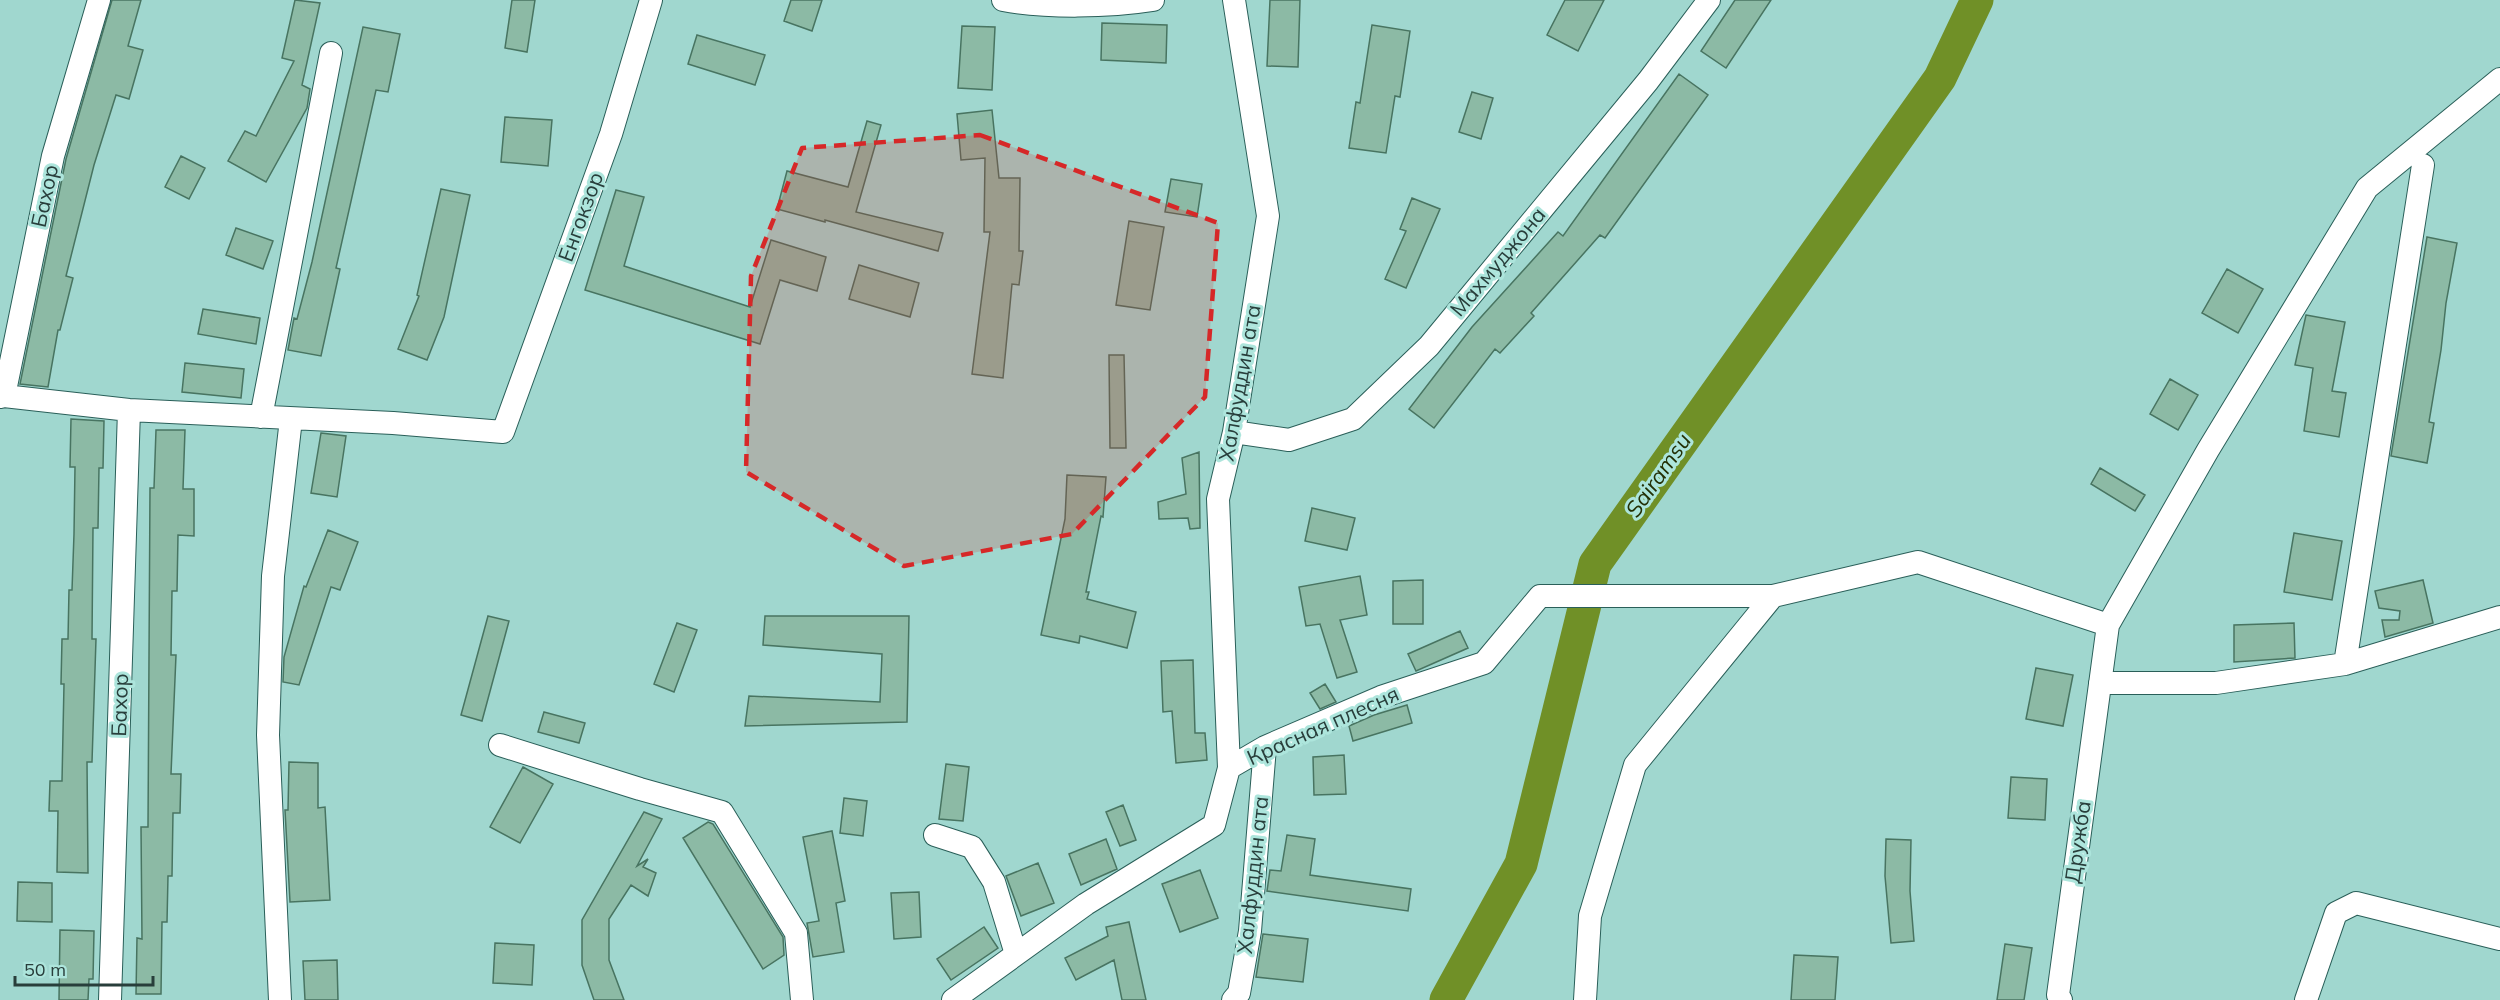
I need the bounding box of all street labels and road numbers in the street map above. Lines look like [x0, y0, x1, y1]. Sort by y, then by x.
street label: Бахор [25, 162, 63, 229]
street label: Енгокзор [552, 168, 608, 265]
street label: Махмуджона [1444, 201, 1551, 321]
street label: Халфуддин ата [1212, 303, 1266, 463]
street label: Бахор [105, 673, 133, 737]
street label: Красная плесня [1243, 680, 1403, 770]
street label: Халфуддин ата [1231, 795, 1273, 955]
street label: Дружба [2058, 799, 2096, 885]

